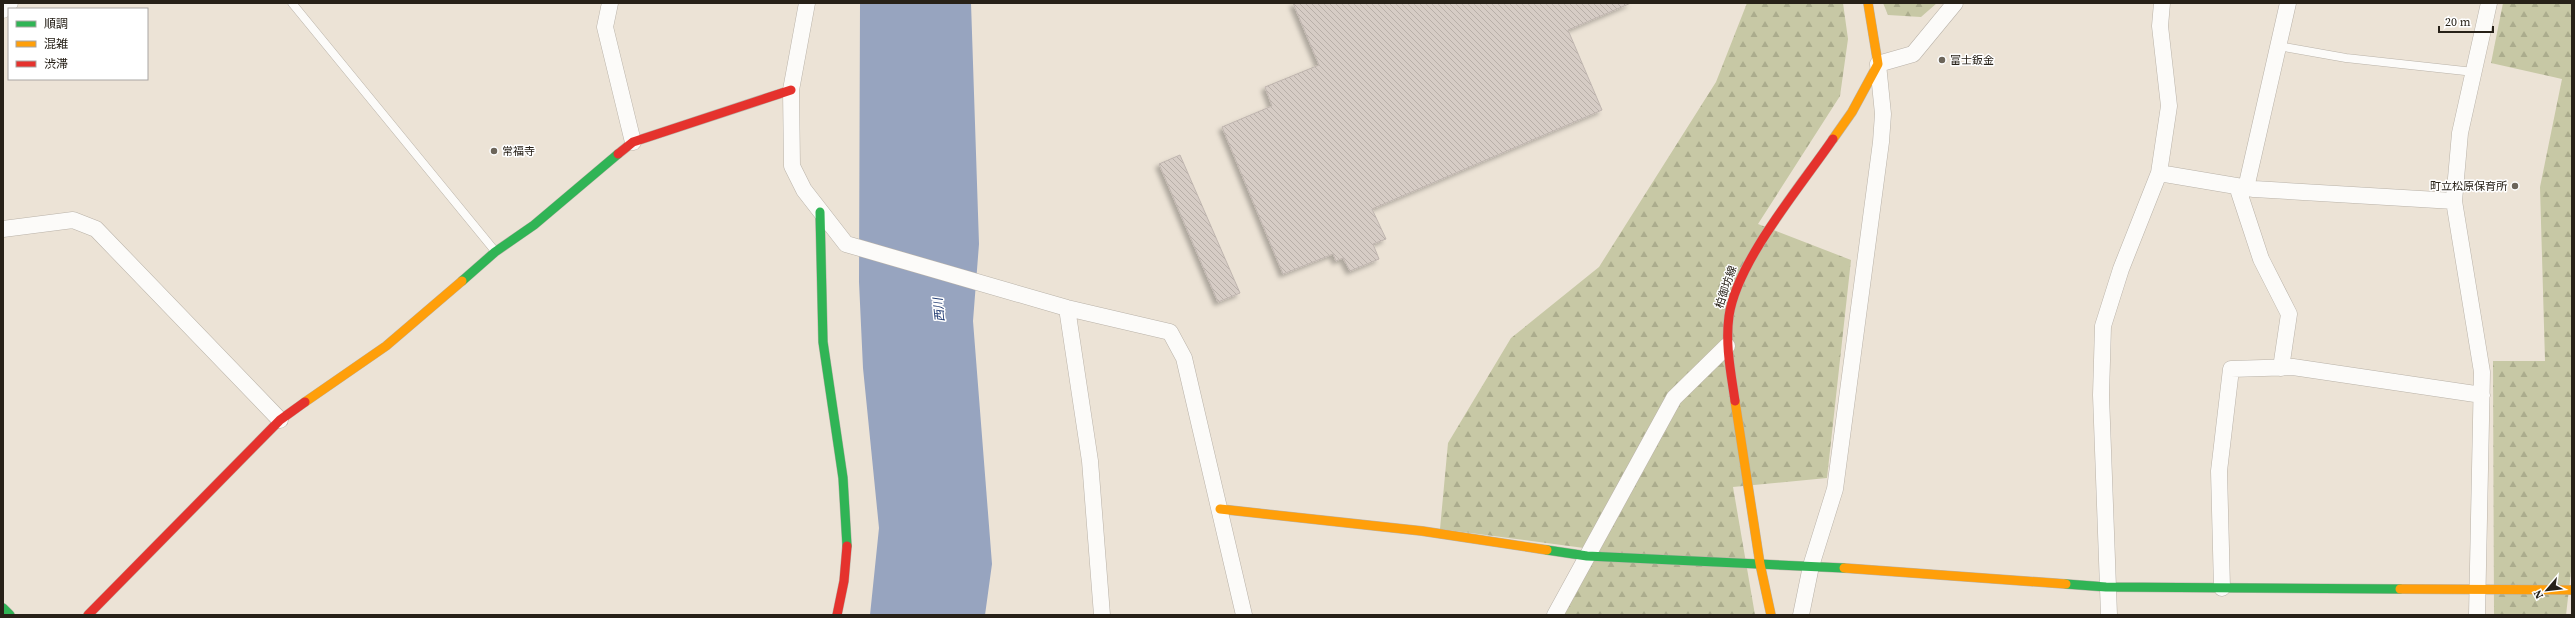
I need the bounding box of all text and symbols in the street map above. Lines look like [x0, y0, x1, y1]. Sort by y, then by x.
legend [8, 8, 148, 80]
scale bar [2439, 8, 2493, 34]
text: 20 m [2445, 14, 2471, 30]
text: 順調 [44, 16, 68, 32]
text: 混雑 [44, 36, 68, 52]
place label: 富士鈑金 [1950, 53, 1994, 68]
marker: 富士鈑金 [1937, 55, 1947, 65]
text: 渋滞 [44, 56, 68, 72]
place label: 常福寺 [502, 144, 535, 159]
marker: 常福寺 [489, 146, 499, 156]
place label: 町立松原保育所 [2430, 179, 2508, 194]
marker: 町立松原保育所 [2510, 181, 2520, 191]
street label: 柏御坊線 [1712, 264, 1740, 310]
water label: 西川 [930, 295, 948, 323]
north arrow [2527, 570, 2567, 610]
text: N [2530, 587, 2547, 602]

